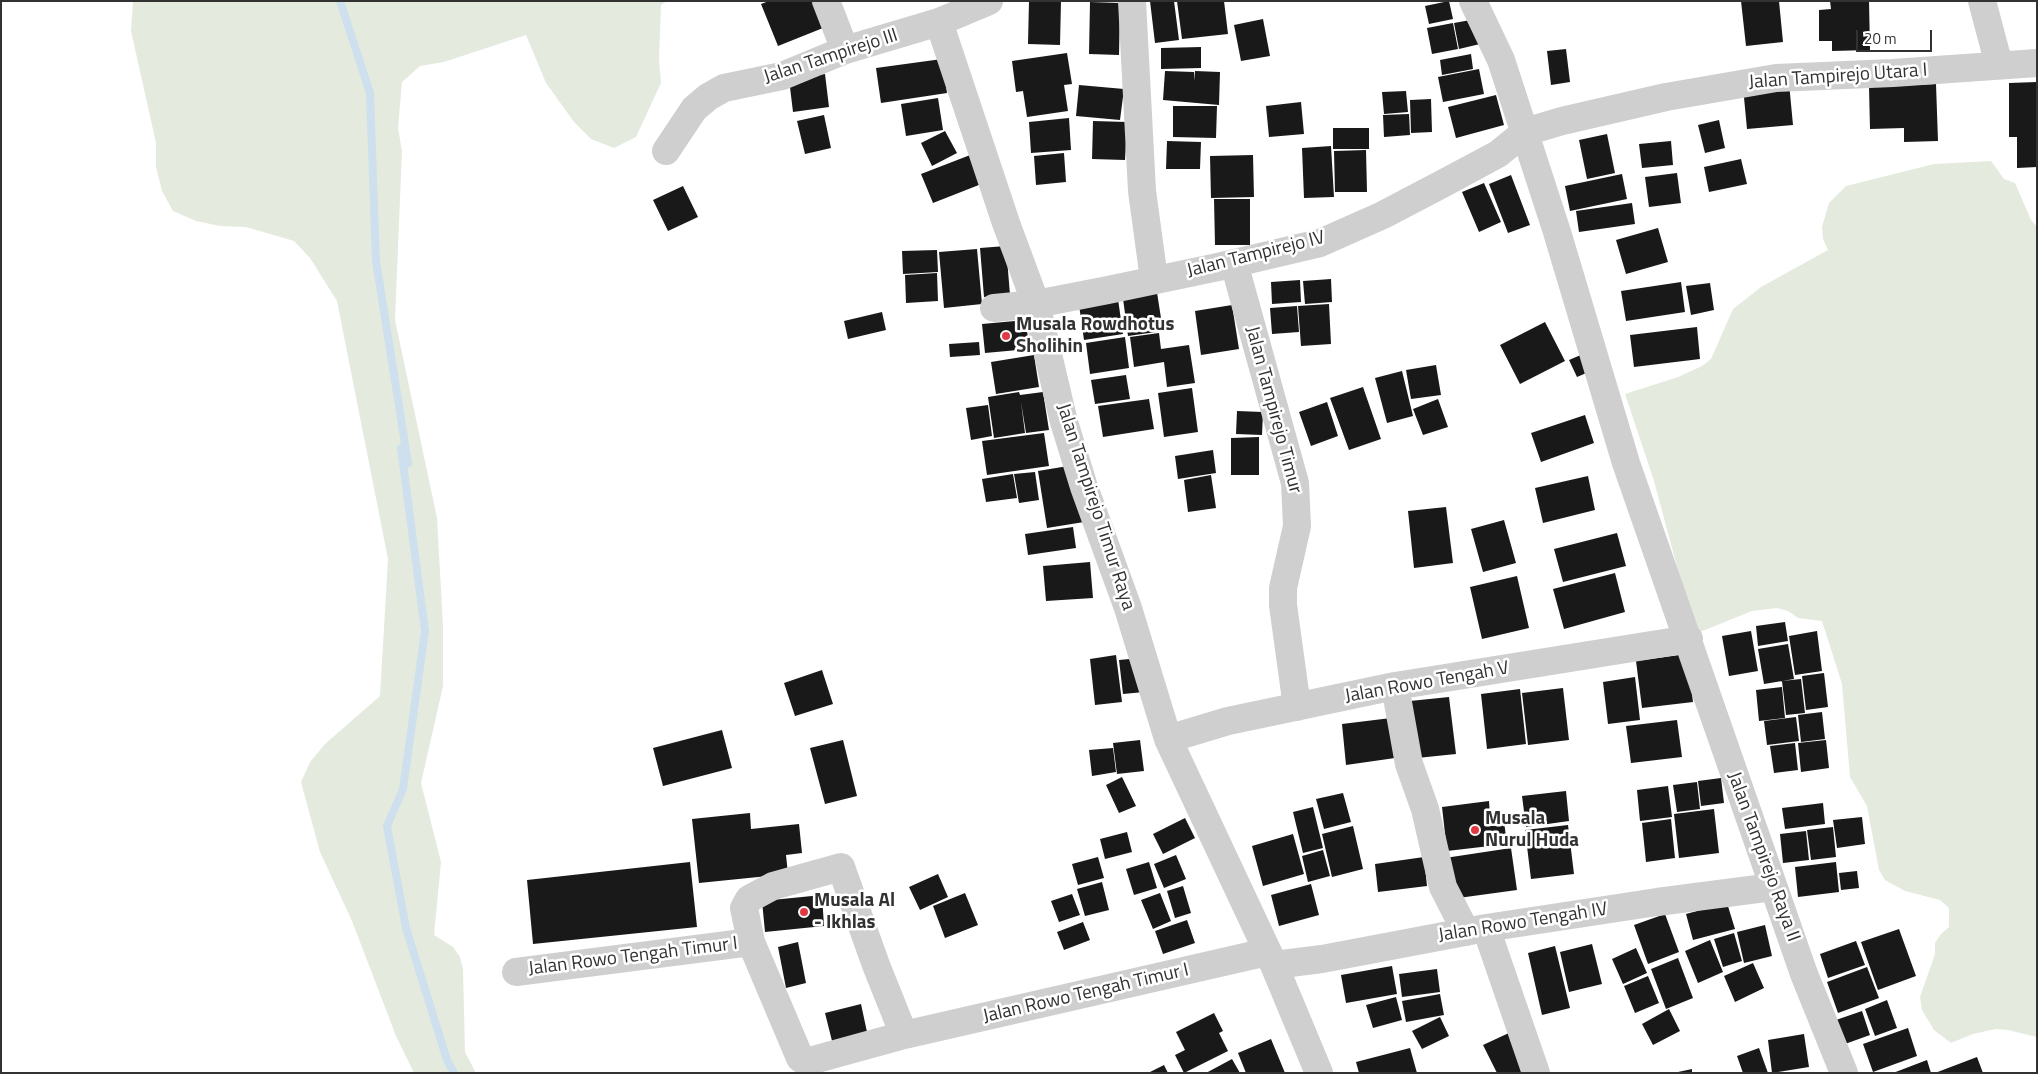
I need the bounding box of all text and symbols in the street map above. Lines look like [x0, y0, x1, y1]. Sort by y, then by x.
scale bar [1858, 20, 1934, 52]
street label: Jalan Tampirejo III [761, 25, 901, 89]
text: 20 m [1864, 27, 1897, 50]
street label: Jalan Tampirejo Utara I [1748, 59, 1928, 95]
street label: Jalan Tampirejo IV [1185, 227, 1327, 283]
place label: Musala Rowdhotus Sholihin [1016, 314, 1174, 358]
street label: Jalan Tampirejo Timur [1240, 324, 1306, 496]
marker: Musala Rowdhotus Sholihin [1000, 330, 1012, 342]
street label: Jalan Tampirejo Timur Raya [1051, 401, 1139, 613]
street label: Jalan Rowo Tengah V [1343, 657, 1511, 709]
street label: Jalan Tampirejo Raya II [1722, 769, 1804, 945]
place label: Musala Nurul Huda [1485, 808, 1579, 852]
marker: Musala Nurul Huda [1469, 824, 1481, 836]
place label: Musala Al - Ikhlas [814, 890, 895, 934]
street label: Jalan Rowo Tengah IV [1437, 898, 1609, 948]
marker: Musala Al - Ikhlas [798, 906, 810, 918]
street label: Jalan Rowo Tengah Timur I [527, 933, 739, 981]
street label: Jalan Rowo Tengah Timur I [981, 959, 1191, 1029]

